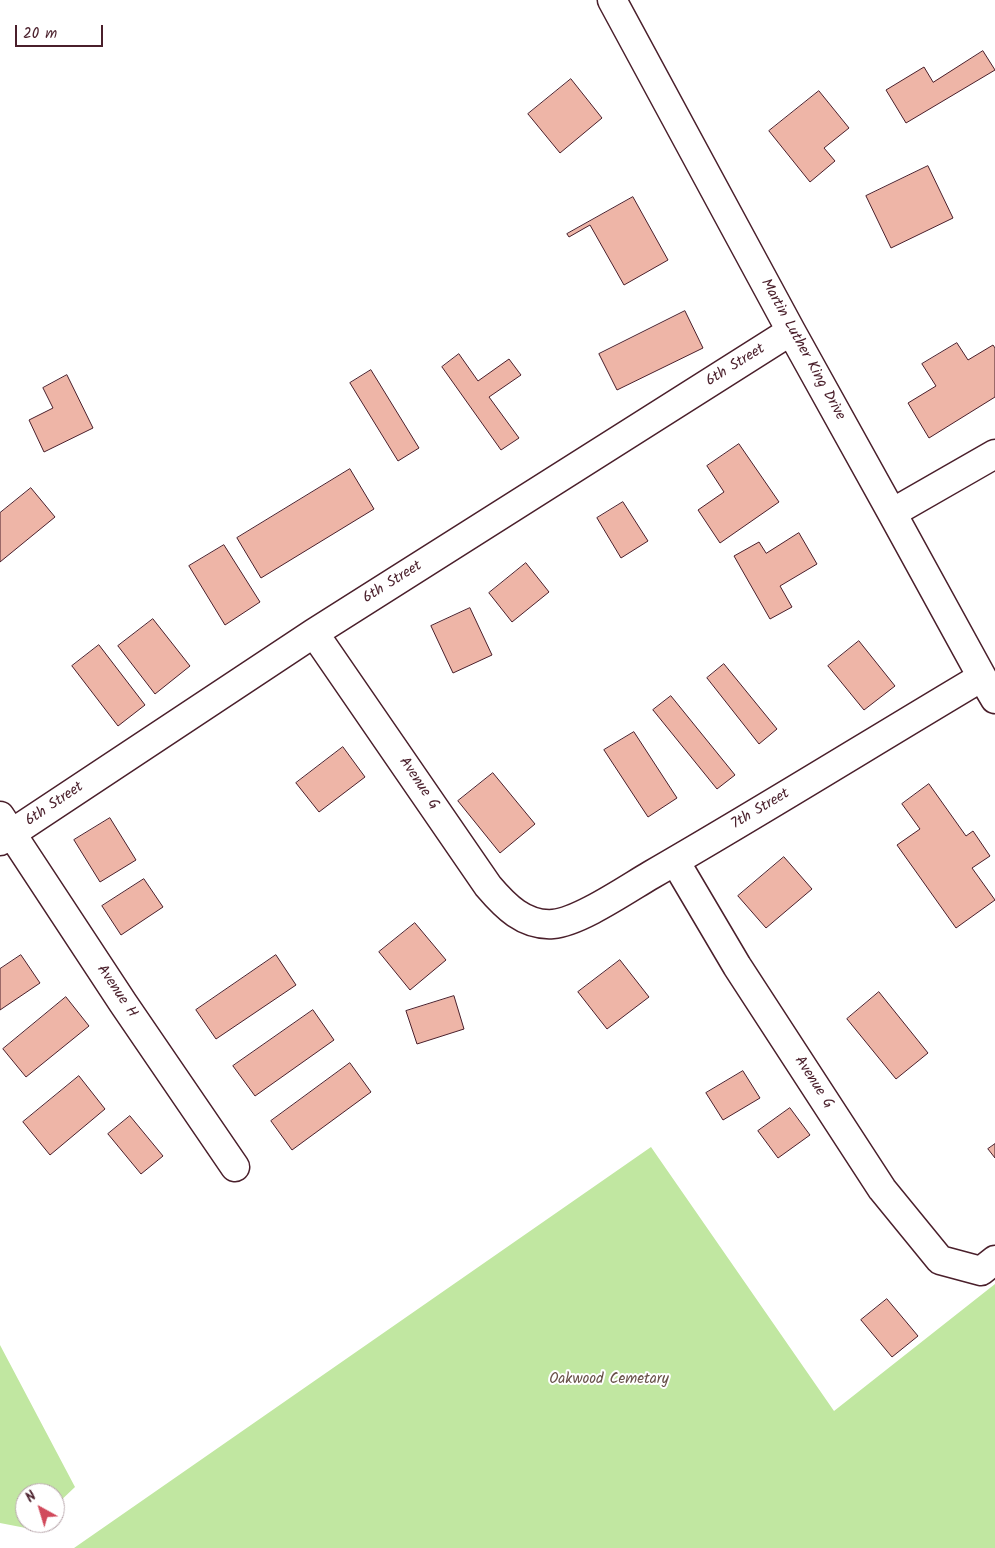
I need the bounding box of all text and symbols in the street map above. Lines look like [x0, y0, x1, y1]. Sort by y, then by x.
scale bar [18, 15, 105, 47]
text: 20 m [23, 22, 57, 46]
street label: Martin Luther King Drive [756, 276, 848, 424]
street label: 6th Street [703, 341, 769, 391]
street label: 6th Street [360, 558, 426, 608]
street label: Avenue G [394, 754, 442, 814]
street label: 6th Street [23, 779, 87, 831]
street label: 7th Street [729, 786, 793, 834]
street label: Avenue H [92, 962, 140, 1022]
street label: Avenue G [789, 1053, 837, 1113]
park label: Oakwood Cemetary [549, 1371, 669, 1389]
north arrow [15, 1483, 65, 1533]
text: N [21, 1486, 42, 1508]

